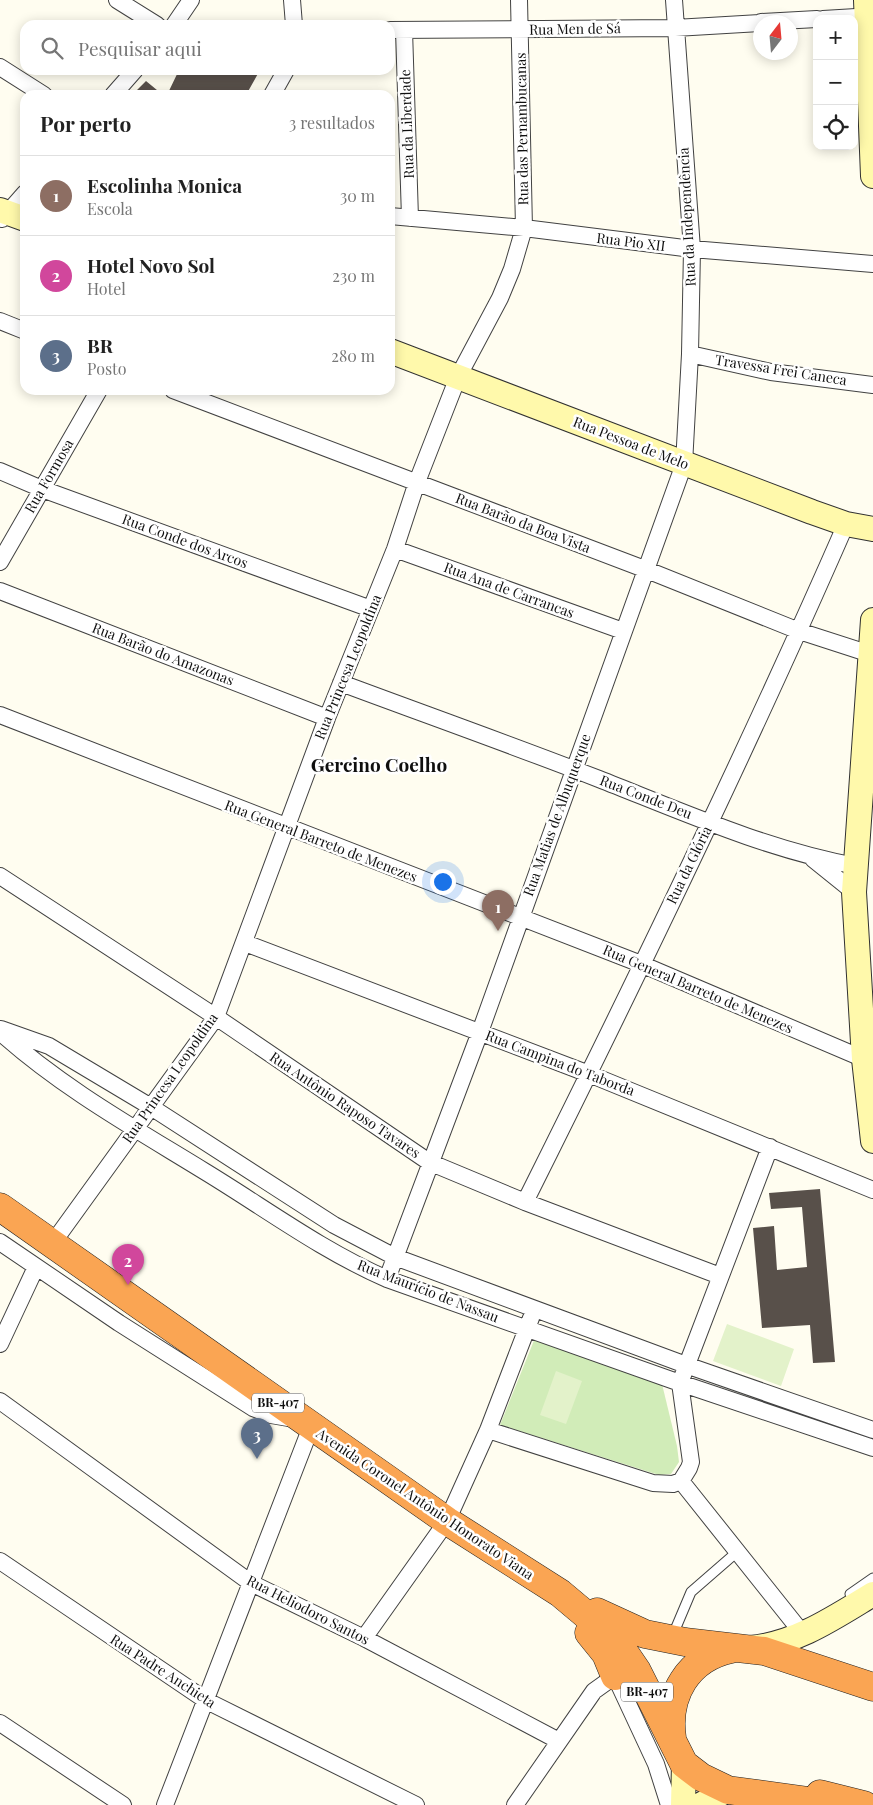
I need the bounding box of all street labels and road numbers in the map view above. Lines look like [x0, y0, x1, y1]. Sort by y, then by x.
street label: Rua Men de Sá [529, 18, 621, 39]
street label: Rua das Pernambucanas [511, 52, 532, 206]
street label: Rua da Liberdade [395, 69, 418, 179]
street label: Rua da Independência [673, 147, 700, 287]
street label: Rua Pio XII [596, 228, 667, 255]
street label: Travessa Frei Caneca [714, 350, 848, 389]
street label: Rua Pessoa de Melo [571, 412, 692, 473]
street label: Rua Formosa [20, 435, 77, 516]
street label: Rua Barão da Boa Vista [453, 488, 593, 557]
street label: Rua Conde dos Arcos [120, 509, 251, 572]
street label: Rua Ana de Carrancas [441, 557, 577, 622]
street label: Rua Princesa Leopoldina [310, 591, 385, 742]
street label: Rua Barão do Amazonas [90, 618, 237, 689]
street label: Rua Matias de Albuquerque [518, 731, 595, 899]
street label: Rua Conde Deu [597, 770, 695, 823]
street label: Rua General Barreto de Menezes [222, 795, 420, 886]
street label: Rua da Glória [661, 823, 716, 907]
street label: Rua General Barreto de Menezes [600, 940, 796, 1037]
street label: Rua Princesa Leopoldina [117, 1009, 222, 1147]
street label: Rua Campina do Taborda [483, 1025, 638, 1100]
street label: Rua Antônio Raposo Tavares [266, 1047, 424, 1162]
street label: Rua Maurício de Nassau [355, 1255, 502, 1326]
road number: BR-407 [252, 1394, 304, 1412]
street label: Avenida Coronel Antônio Honorato Viana [312, 1423, 538, 1584]
street label: Rua Heliodoro Santos [244, 1570, 373, 1649]
street label: Rua Padre Anchieta [107, 1629, 220, 1712]
road number: BR-407 [621, 1682, 673, 1701]

